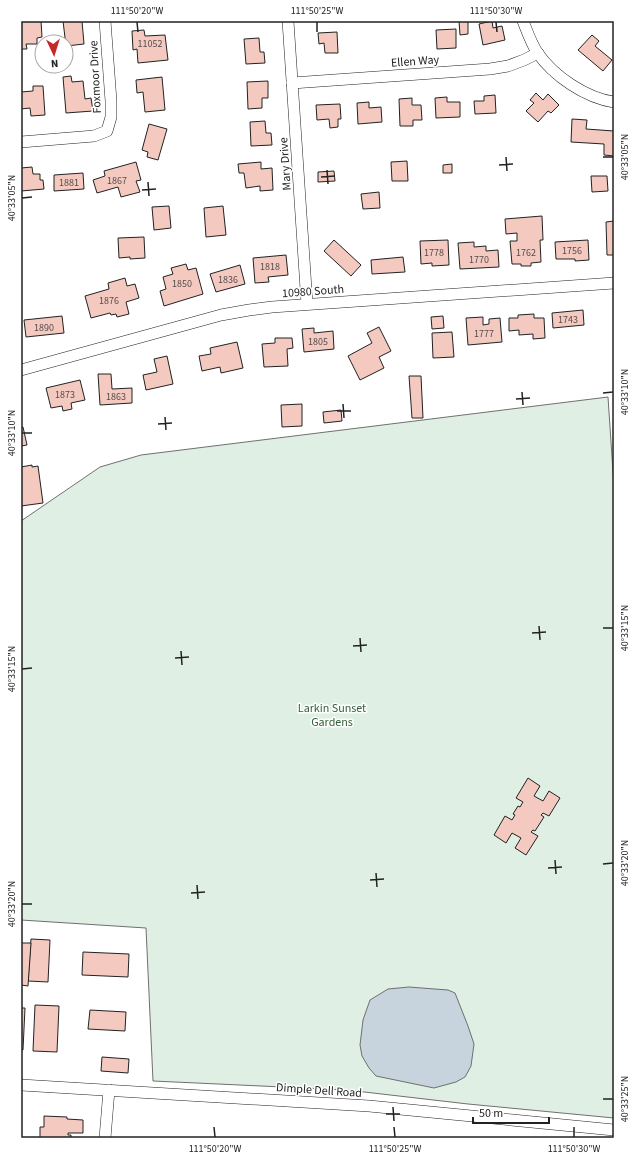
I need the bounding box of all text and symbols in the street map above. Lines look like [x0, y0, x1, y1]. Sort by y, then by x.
text: 111°50'20"W [111, 4, 163, 18]
text: 111°50'25"W [291, 4, 343, 18]
text: 111°50'30"W [470, 4, 522, 18]
north arrow [34, 34, 74, 74]
house number: 11052 [138, 37, 162, 51]
street label: Foxmoor Drive [85, 40, 106, 114]
street label: Ellen Way [390, 51, 440, 72]
text: N [50, 56, 59, 71]
text: 40°33'05"N [618, 134, 632, 180]
street label: Mary Drive [275, 137, 296, 191]
house number: 1867 [107, 174, 127, 188]
text: 40°33'05"N [5, 175, 19, 221]
house number: 1881 [59, 176, 79, 190]
house number: 1756 [562, 244, 582, 258]
house number: 1778 [424, 246, 444, 260]
house number: 1762 [516, 246, 536, 260]
house number: 1770 [469, 253, 489, 267]
house number: 1818 [260, 260, 280, 274]
house number: 1836 [218, 273, 238, 287]
house number: 1850 [172, 277, 192, 291]
street label: 10980 South [281, 281, 345, 302]
house number: 1876 [99, 294, 119, 308]
house number: 1743 [558, 313, 578, 327]
house number: 1890 [34, 321, 54, 335]
house number: 1777 [474, 327, 494, 341]
house number: 1805 [308, 335, 328, 349]
text: 40°33'10"N [618, 369, 632, 415]
house number: 1873 [55, 388, 75, 402]
house number: 1863 [106, 390, 126, 404]
text: 40°33'10"N [5, 410, 19, 456]
text: 40°33'15"N [618, 605, 632, 651]
text: 40°33'15"N [5, 646, 19, 692]
park label: Larkin Sunset Gardens [298, 700, 366, 731]
text: 40°33'20"N [618, 840, 632, 886]
text: 40°33'20"N [5, 881, 19, 927]
text: 40°33'25"N [618, 1076, 632, 1122]
street label: Dimple Dell Road [275, 1079, 362, 1102]
scale bar [473, 1099, 549, 1125]
text: 50 m [479, 1105, 503, 1122]
text: 111°50'20"W [189, 1142, 241, 1156]
text: 111°50'25"W [369, 1142, 421, 1156]
text: 111°50'30"W [548, 1142, 600, 1156]

